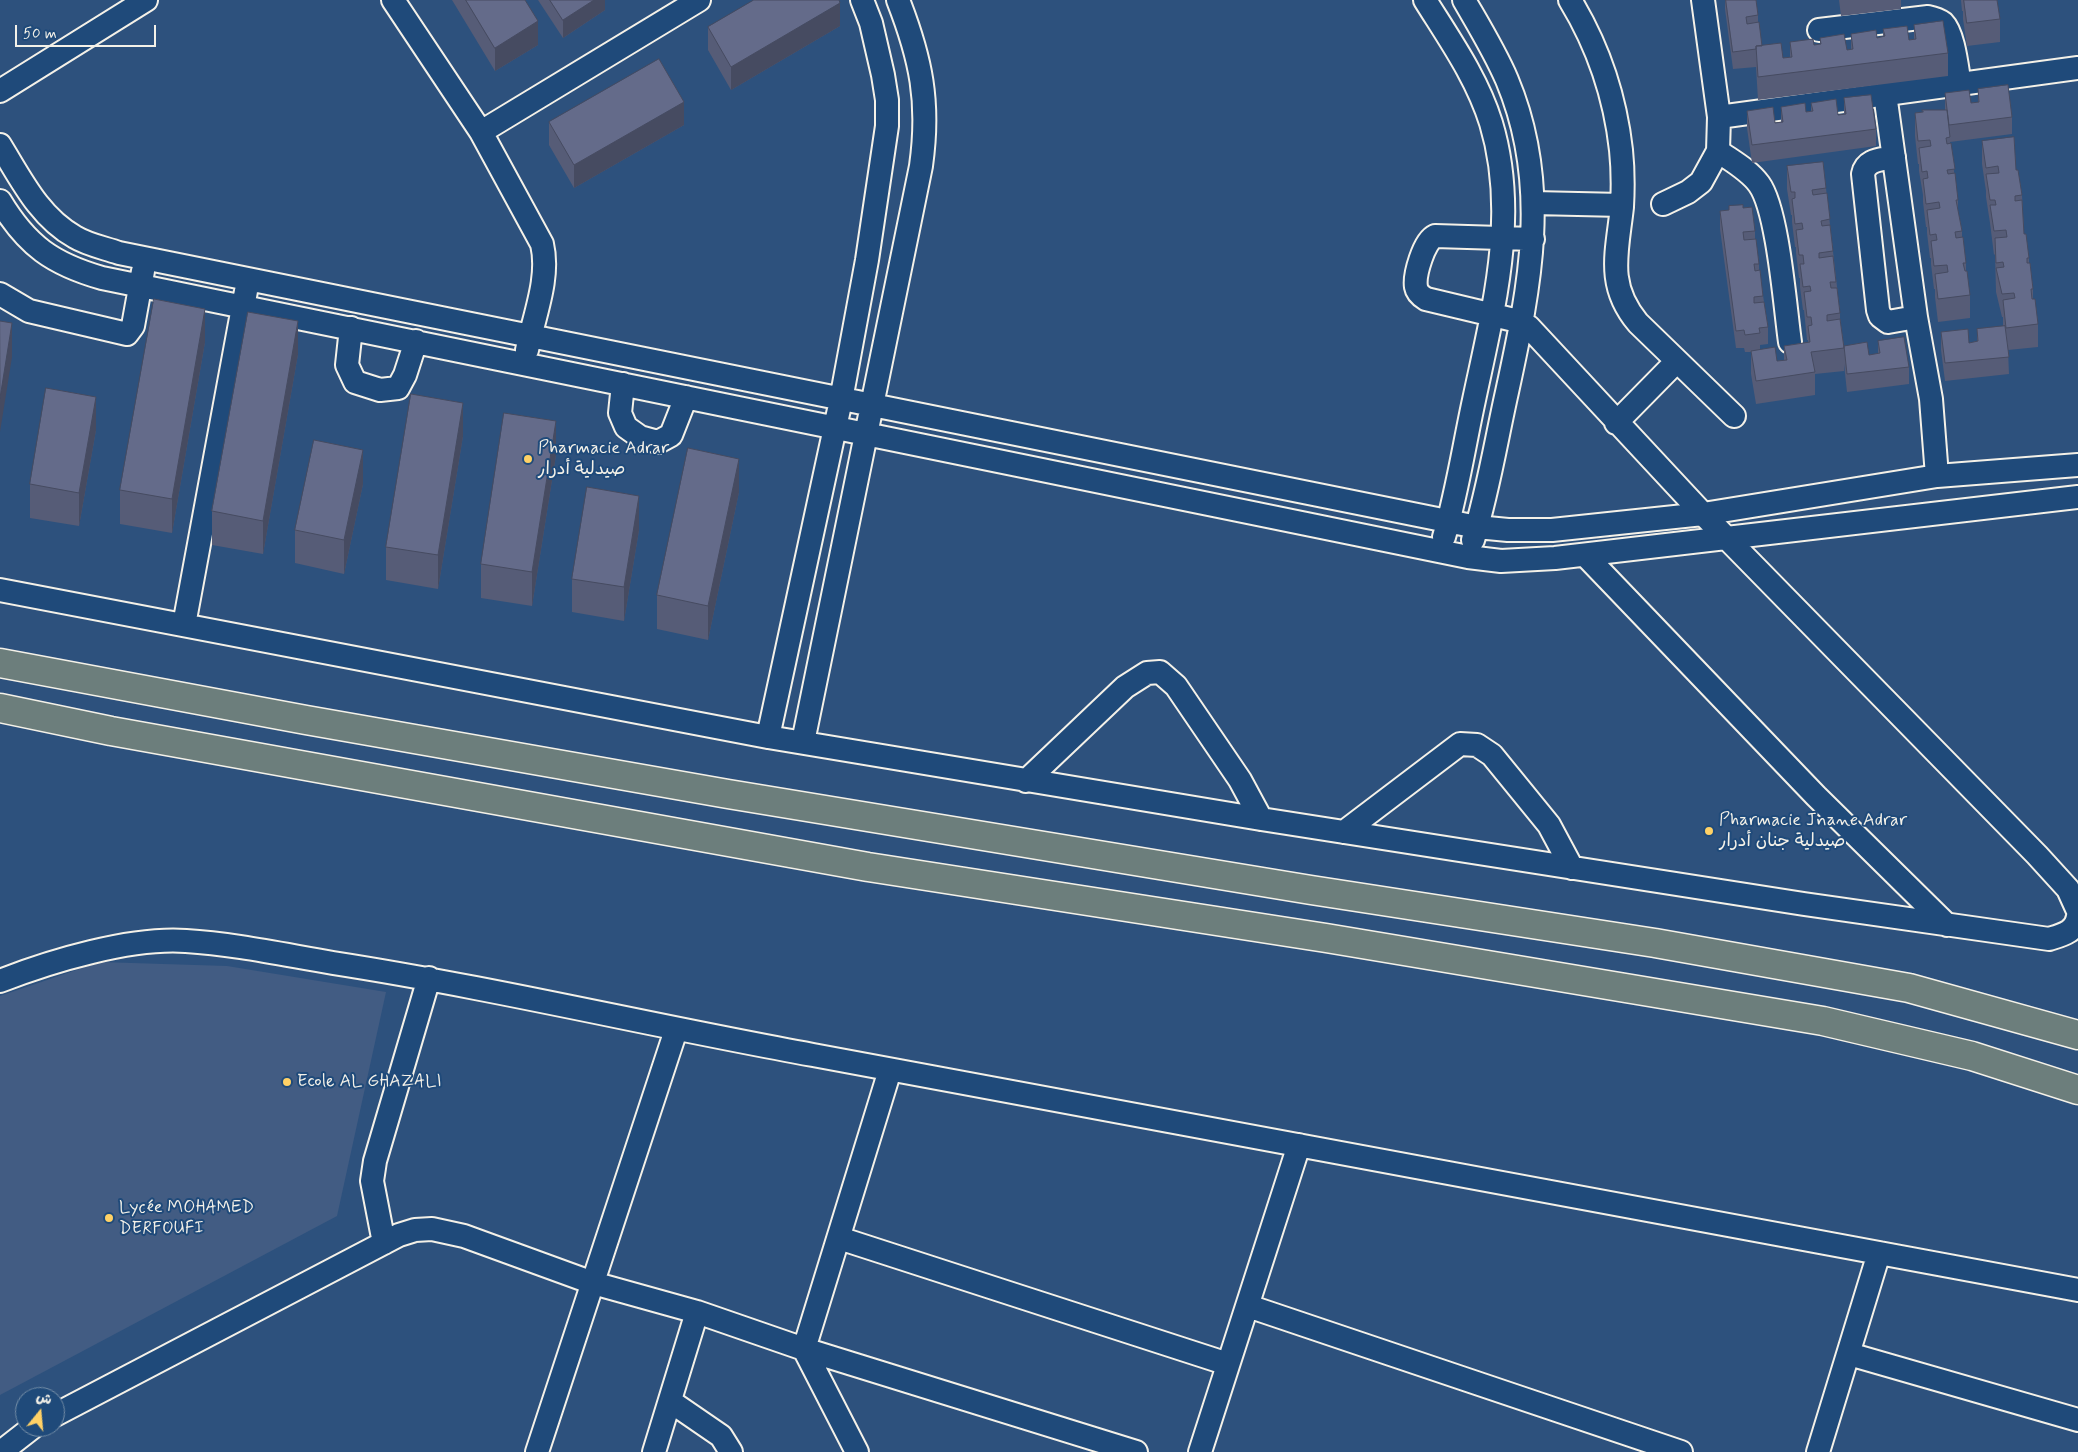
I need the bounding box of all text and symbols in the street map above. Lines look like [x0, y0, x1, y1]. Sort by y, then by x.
scale bar [18, 15, 159, 47]
text: 50 m [23, 24, 57, 44]
place label: Pharmacie Adrar صيدلية أدرار [538, 438, 669, 480]
marker: Pharmacie Adrar صيدلية أدرار [522, 453, 534, 465]
place label: Pharmacie Jnane Adrar صيدلية جنان أدرار [1719, 810, 1907, 852]
marker: Pharmacie Jnane Adrar صيدلية جنان أدرار [1703, 825, 1715, 837]
place label: Ecole AL GHAZALI [297, 1071, 442, 1093]
marker: Ecole AL GHAZALI [281, 1076, 293, 1088]
place label: Lycée MOHAMED DERFOUFI [119, 1197, 254, 1240]
marker: Lycée MOHAMED DERFOUFI [103, 1212, 115, 1224]
north arrow [15, 1387, 65, 1437]
text: ش [34, 1388, 54, 1409]

